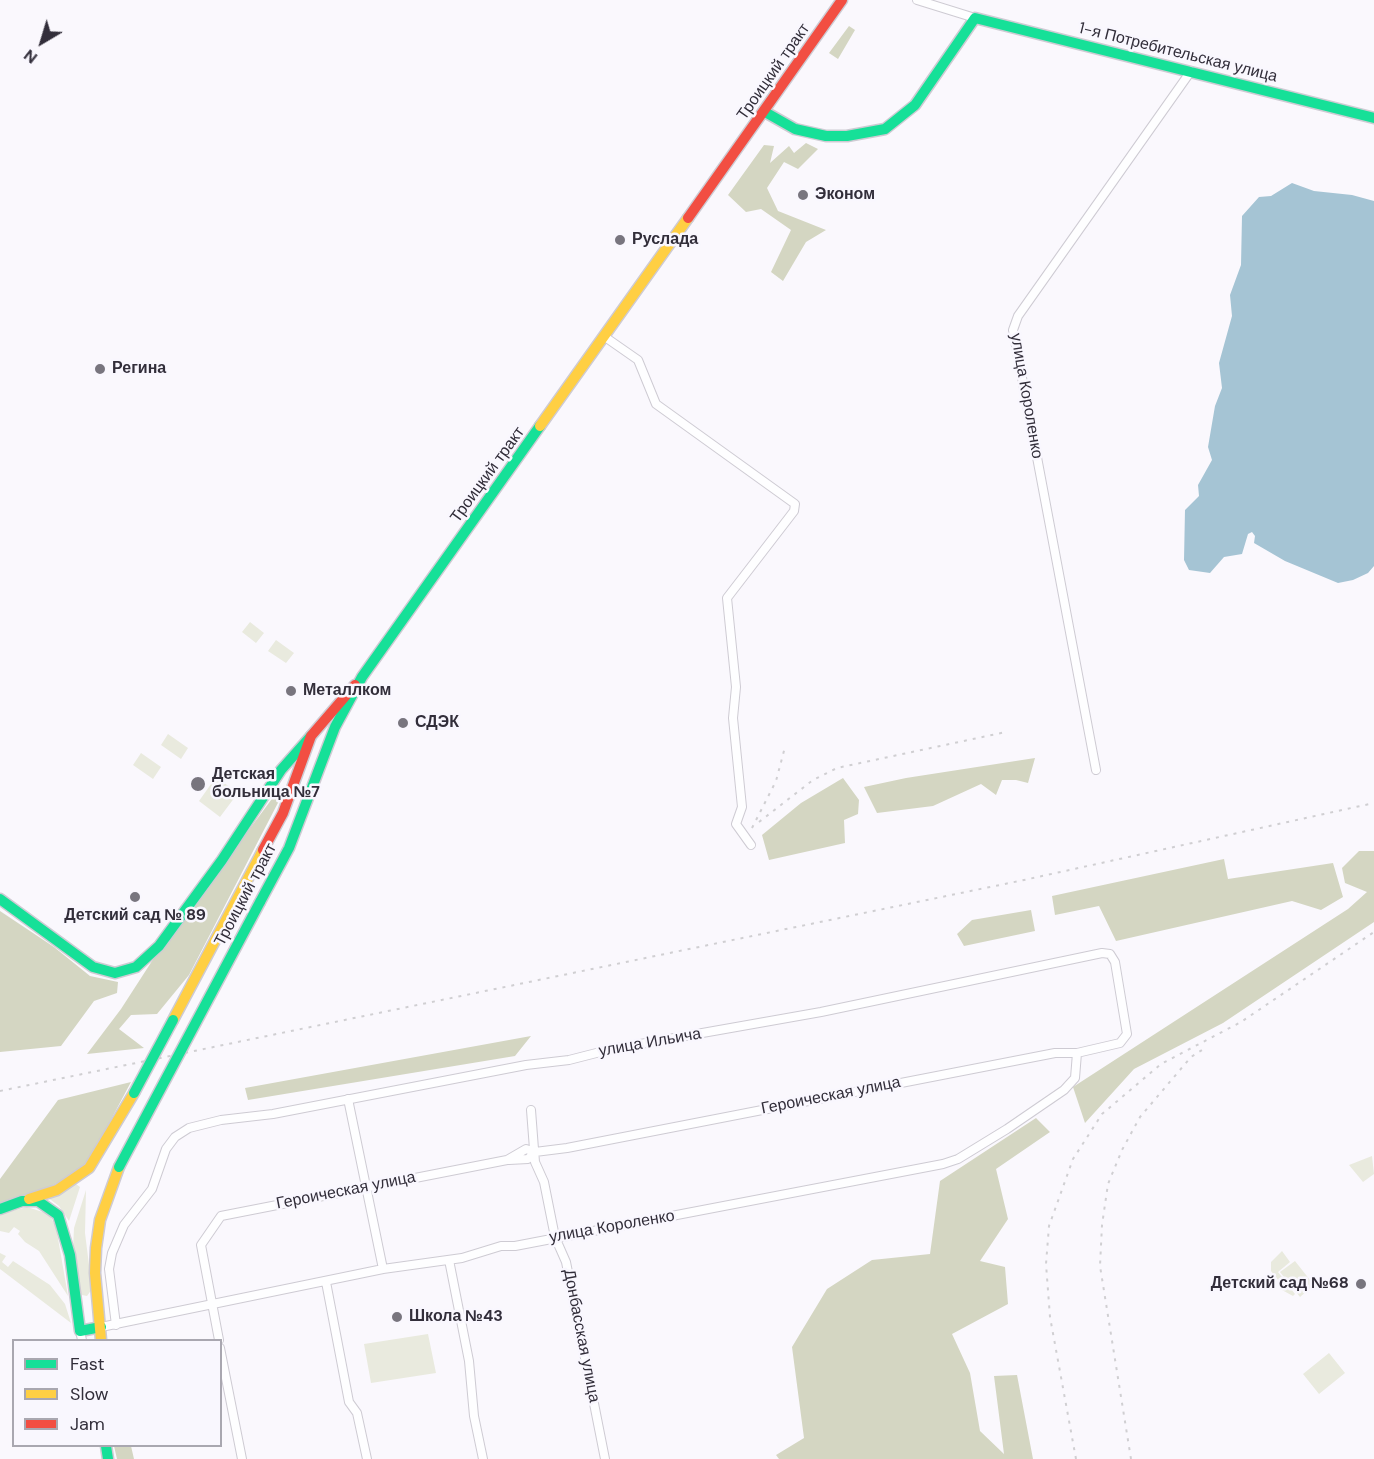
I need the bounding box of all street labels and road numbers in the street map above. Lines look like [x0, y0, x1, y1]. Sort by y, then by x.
street label: 1-я Потребительская улица [1077, 19, 1279, 87]
street label: Троицкий тракт [734, 20, 814, 124]
street label: улица Короленко [1006, 332, 1046, 460]
street label: Троицкий тракт [447, 423, 529, 527]
street label: Троицкий тракт [211, 840, 281, 950]
street label: улица Ильича [597, 1025, 703, 1061]
street label: Героическая улица [760, 1073, 902, 1119]
street label: Героическая улица [275, 1168, 417, 1214]
street label: улица Короленко [548, 1207, 676, 1247]
street label: Донбасская улица [559, 1268, 603, 1404]

